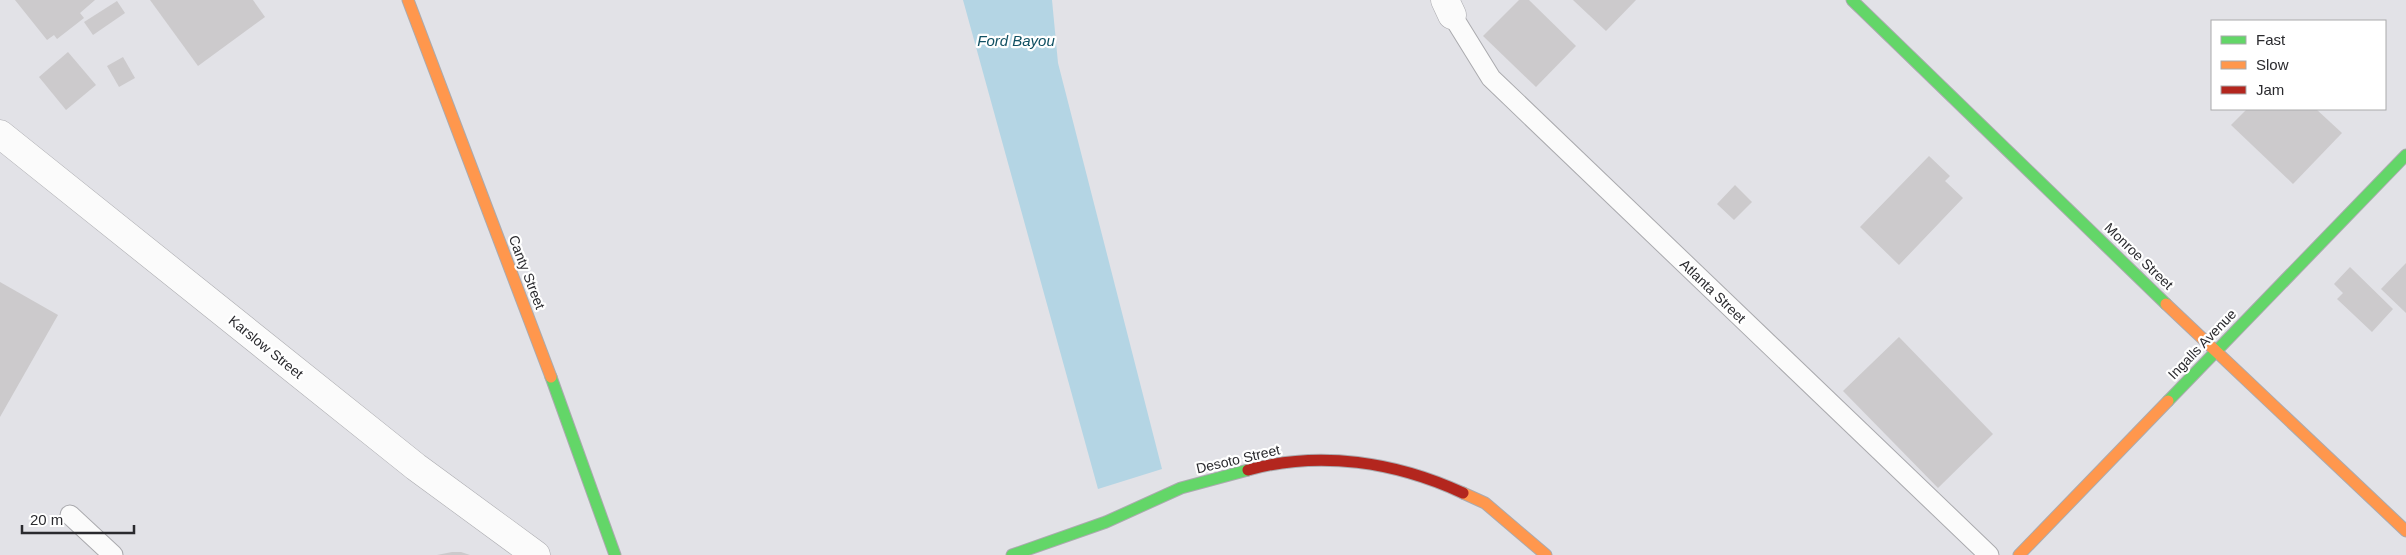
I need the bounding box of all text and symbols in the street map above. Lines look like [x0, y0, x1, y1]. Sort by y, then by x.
legend [2211, 20, 2386, 110]
text: Fast [2256, 31, 2286, 48]
water label: Ford Bayou [977, 32, 1055, 49]
text: Slow [2256, 56, 2289, 73]
text: Jam [2256, 81, 2284, 98]
street label: Monroe Street [2102, 219, 2177, 293]
street label: Canty Street [506, 233, 548, 311]
street label: Atlanta Street [1677, 256, 1749, 326]
street label: Ingalls Avenue [2165, 306, 2239, 382]
street label: Karslow Street [226, 312, 306, 382]
street label: Desoto Street [1194, 442, 1282, 476]
scale bar [22, 502, 135, 534]
text: 20 m [30, 511, 63, 528]

